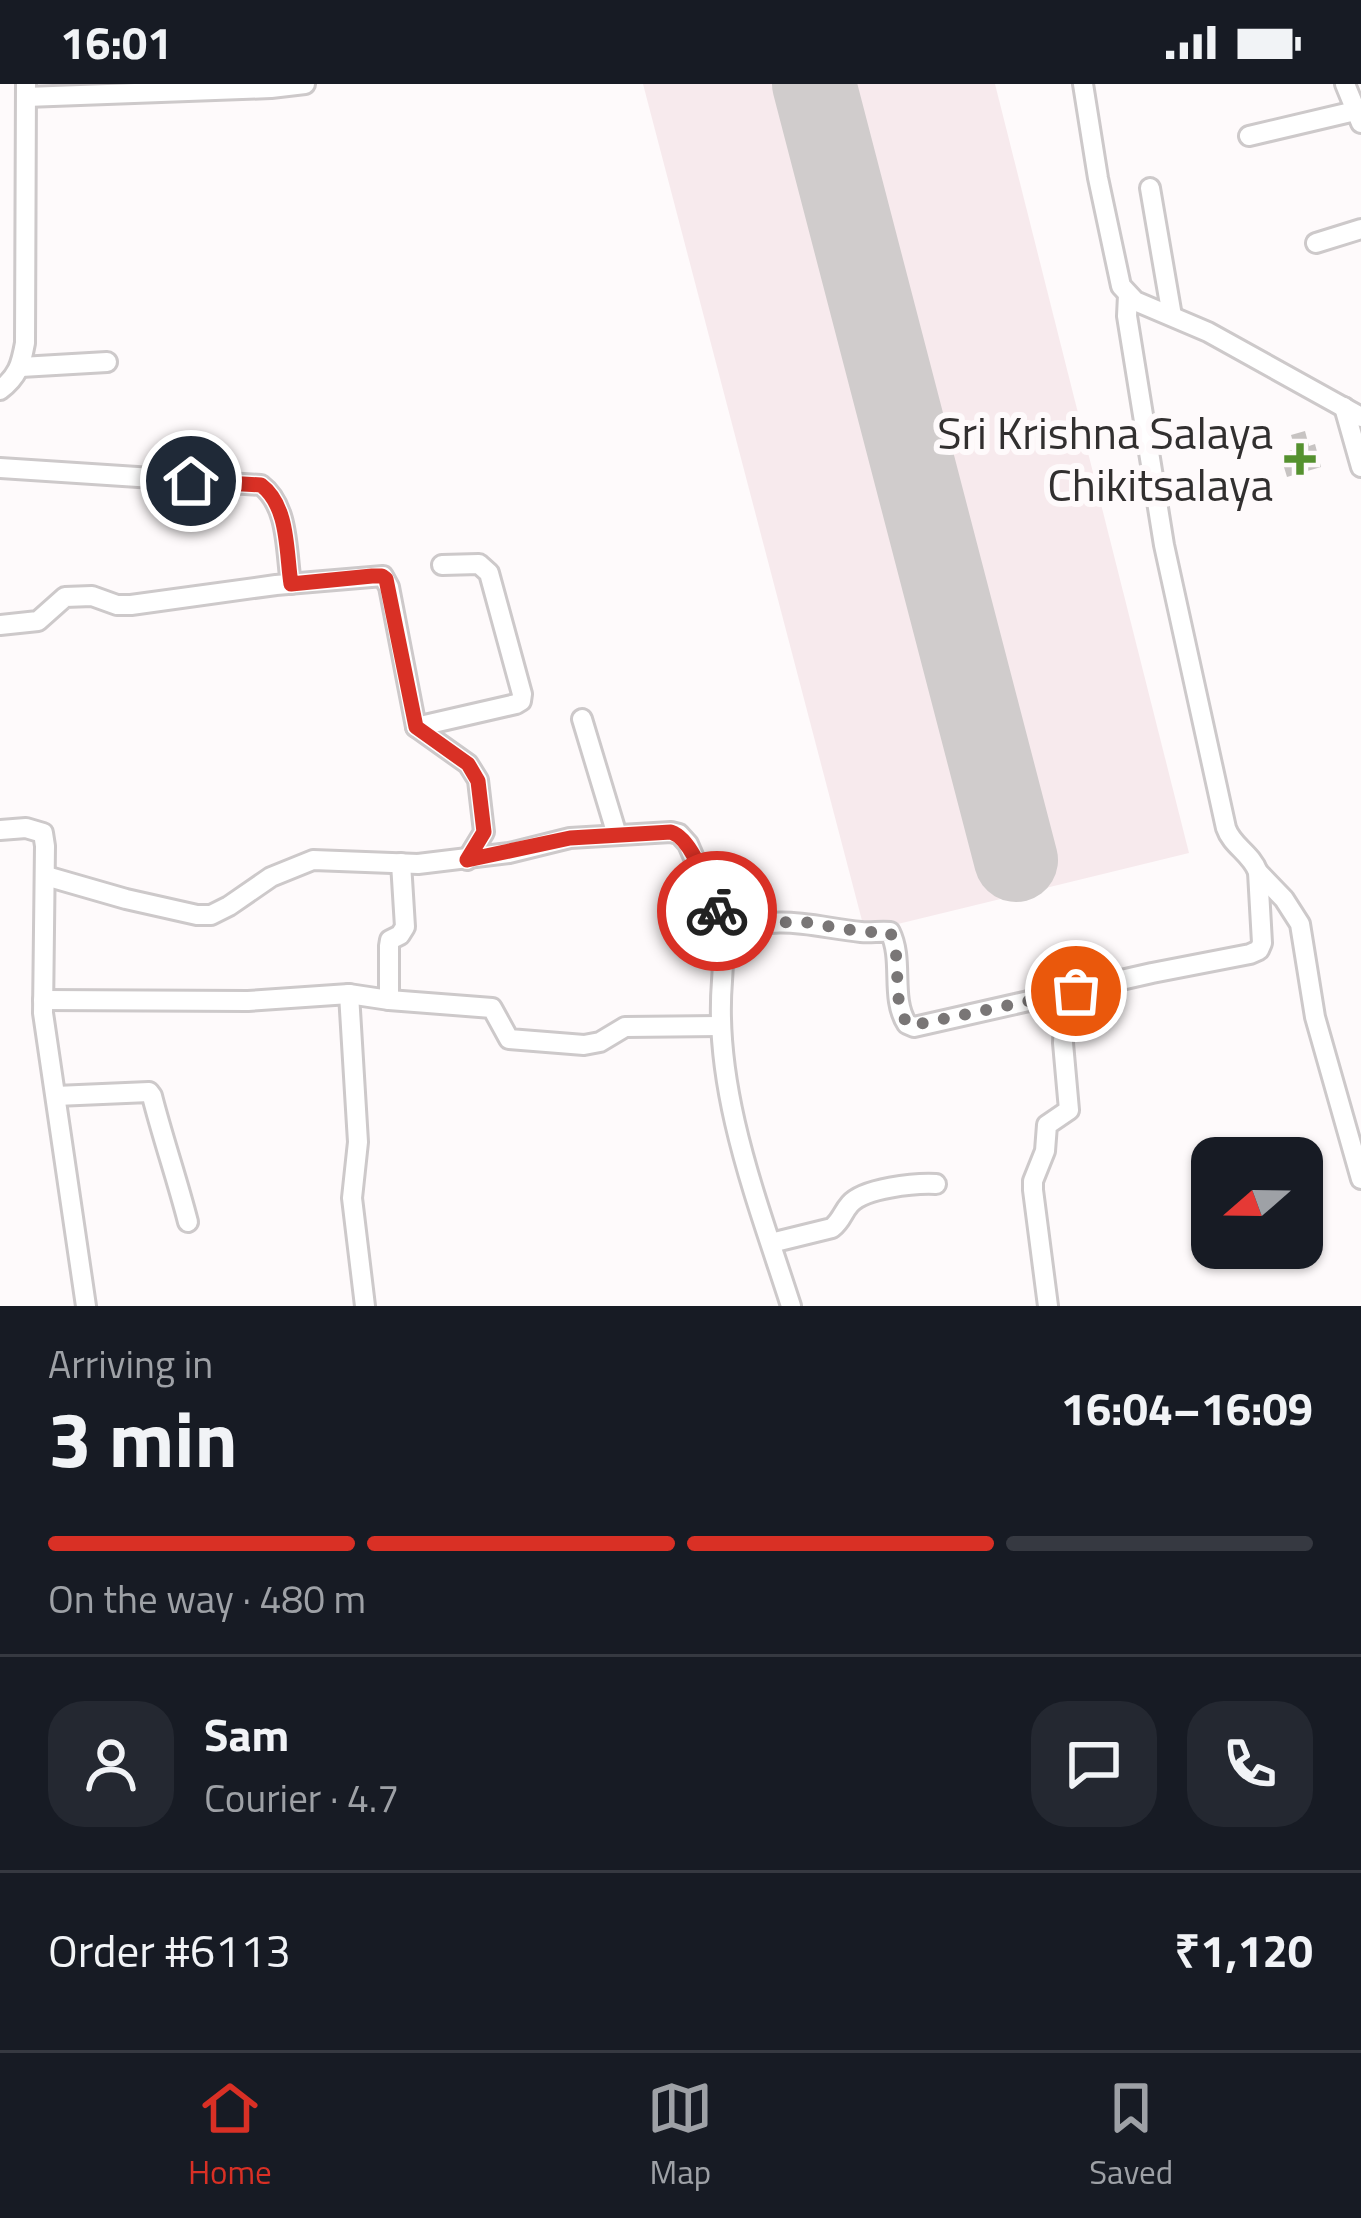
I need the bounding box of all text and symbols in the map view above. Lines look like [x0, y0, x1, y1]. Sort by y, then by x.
text: 16:01 [60, 8, 172, 76]
place label: Sri Krishna Salaya Chikitsalaya [937, 398, 1273, 518]
pin [140, 430, 242, 532]
marker: Sri Krishna Salaya Chikitsalaya [1284, 443, 1316, 475]
icon: home [158, 448, 224, 514]
courier [657, 851, 777, 971]
icon: bike [684, 878, 750, 944]
pin [1025, 940, 1127, 1042]
icon: bag [1043, 958, 1109, 1024]
north arrow [1191, 1137, 1323, 1269]
map controls [1191, 1137, 1323, 1269]
text: Arriving in [48, 1334, 213, 1393]
text: 16:04–16:09 [1061, 1374, 1313, 1442]
text: 3 min [48, 1379, 238, 1497]
text: On the way · 480 m [48, 1569, 366, 1628]
text: Sam [204, 1700, 289, 1768]
button: person [48, 1701, 174, 1827]
button: chat [1031, 1701, 1157, 1827]
button: phone [1187, 1701, 1313, 1827]
text: Courier · 4.7 [204, 1768, 399, 1827]
text: Order #6113 [48, 1916, 291, 1984]
text: ₹1,120 [1175, 1916, 1313, 1984]
tab: Home [188, 2075, 272, 2197]
tab: Map [647, 2075, 713, 2197]
tab: Saved [1089, 2075, 1173, 2197]

